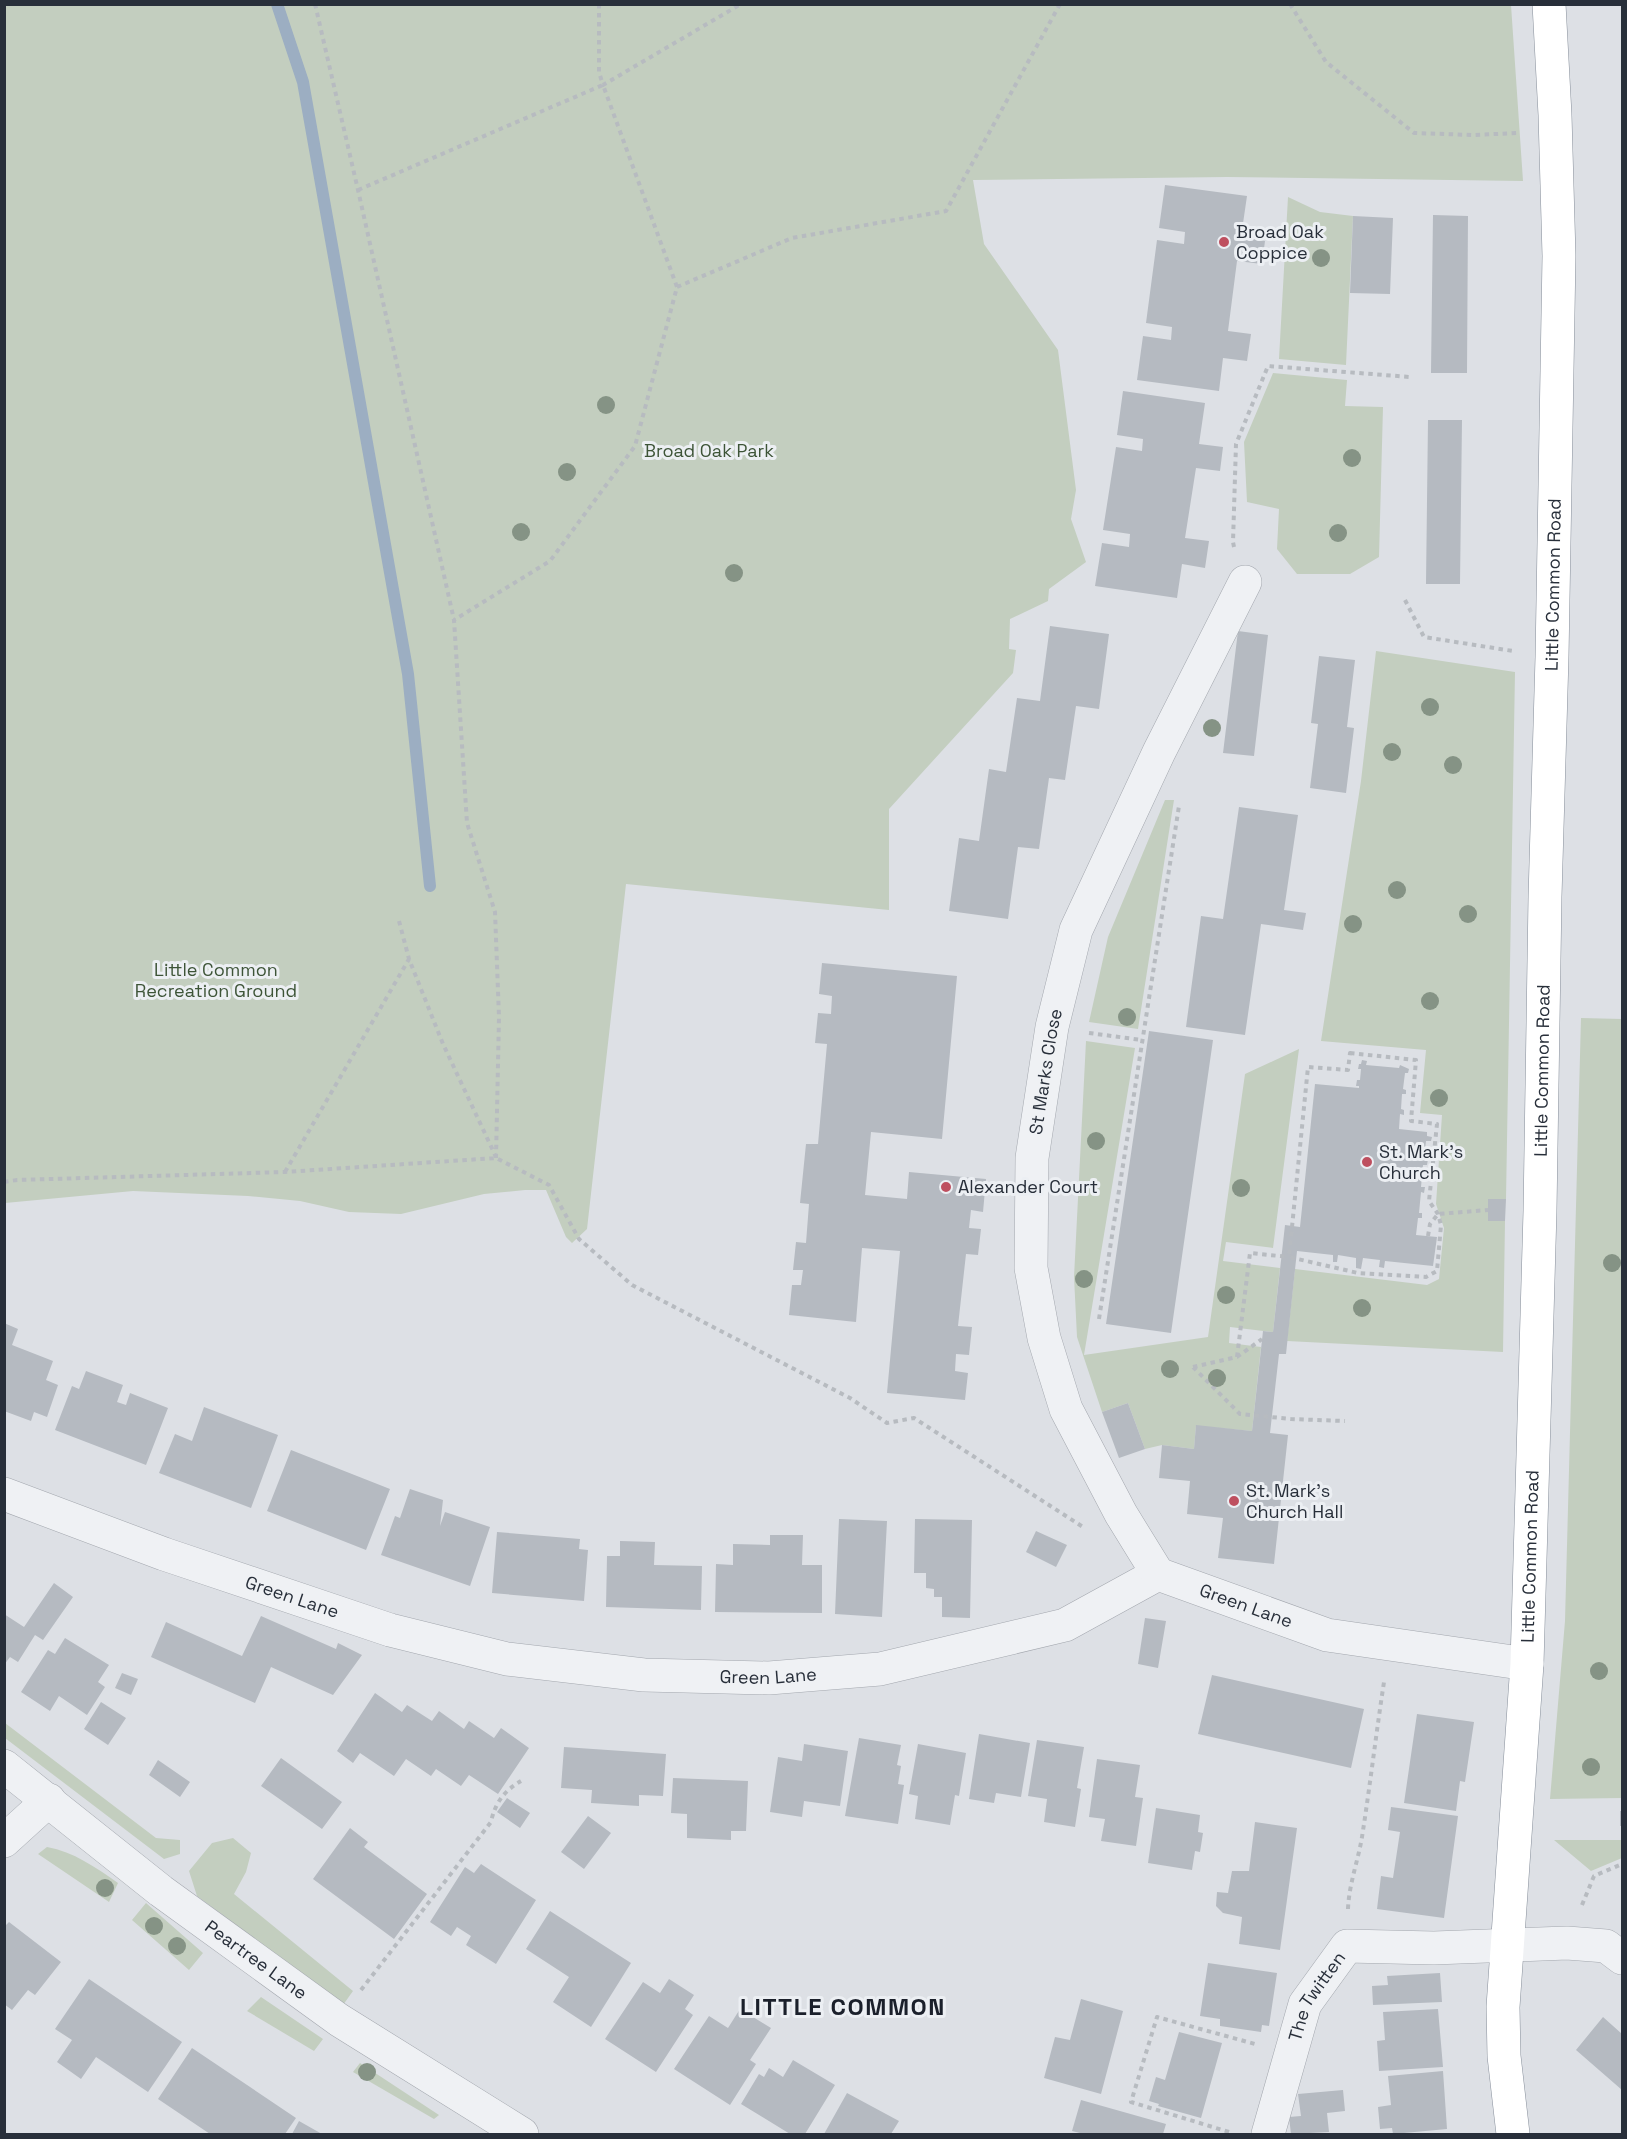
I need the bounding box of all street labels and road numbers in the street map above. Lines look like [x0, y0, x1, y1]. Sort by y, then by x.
street label: Little Common Road [1540, 498, 1566, 671]
street label: Little Common Road [1529, 984, 1555, 1157]
street label: St Marks Close [1024, 1006, 1067, 1136]
street label: Little Common Road [1516, 1470, 1544, 1643]
street label: Green Lane [242, 1570, 342, 1623]
street label: Green Lane [1197, 1578, 1296, 1633]
street label: Green Lane [719, 1662, 818, 1689]
street label: Peartree Lane [201, 1915, 312, 2004]
street label: The Twitten [1283, 1947, 1350, 2044]

